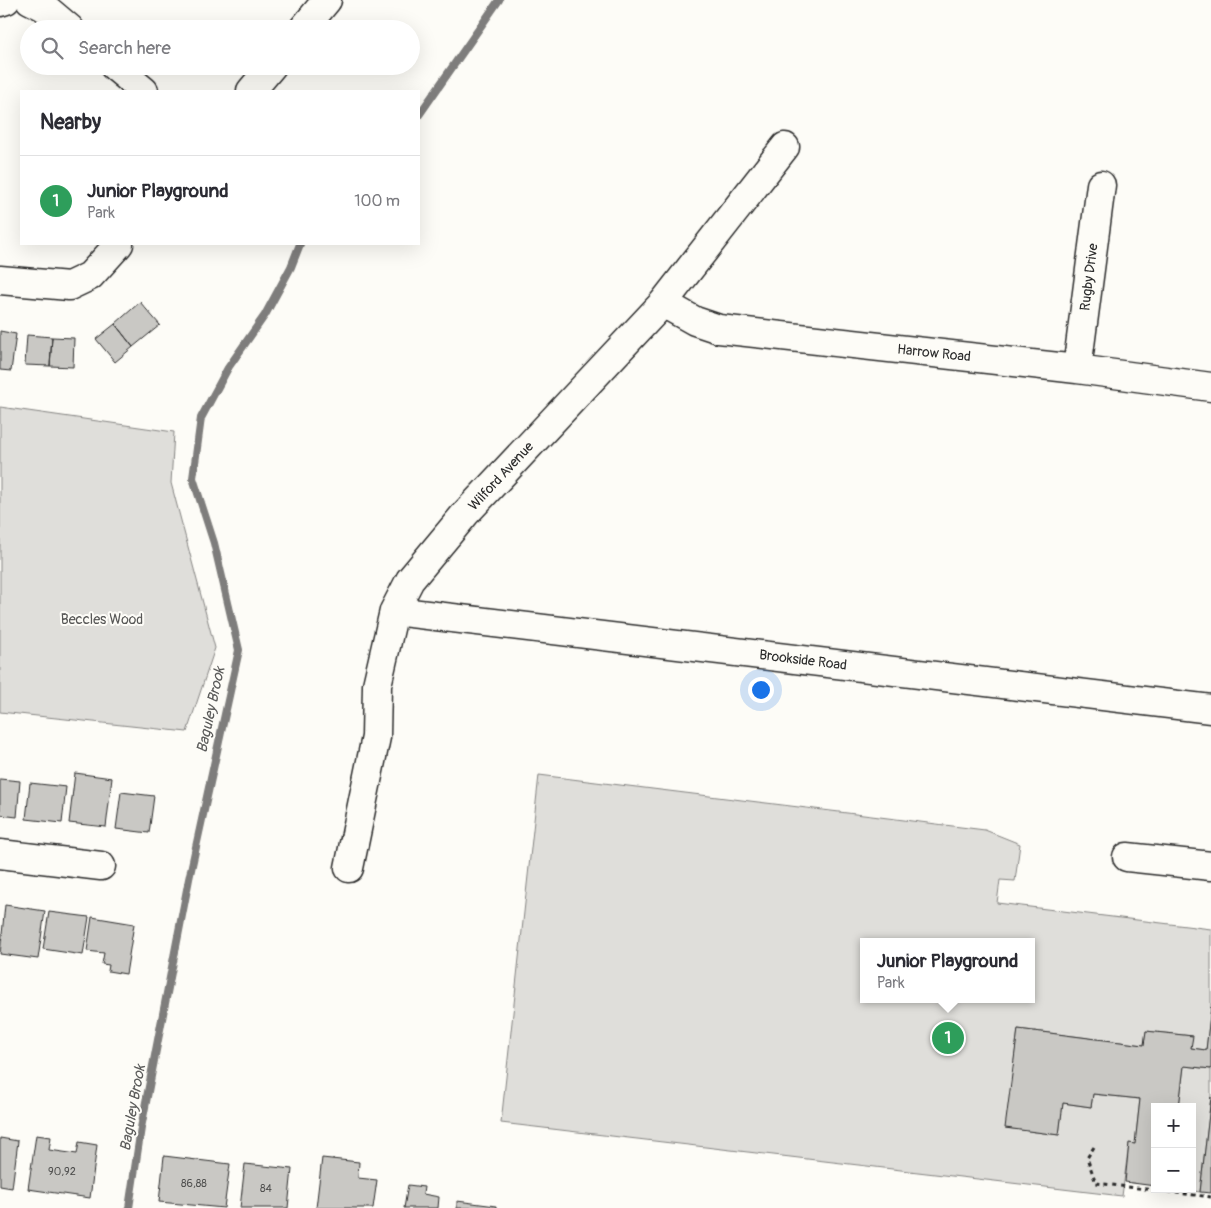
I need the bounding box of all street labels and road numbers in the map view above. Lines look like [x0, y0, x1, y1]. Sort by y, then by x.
street label: Rugby Drive [1076, 242, 1102, 312]
street label: Harrow Road [896, 341, 972, 365]
street label: Wilford Avenue [465, 438, 537, 514]
street label: Brookside Road [758, 646, 848, 674]

